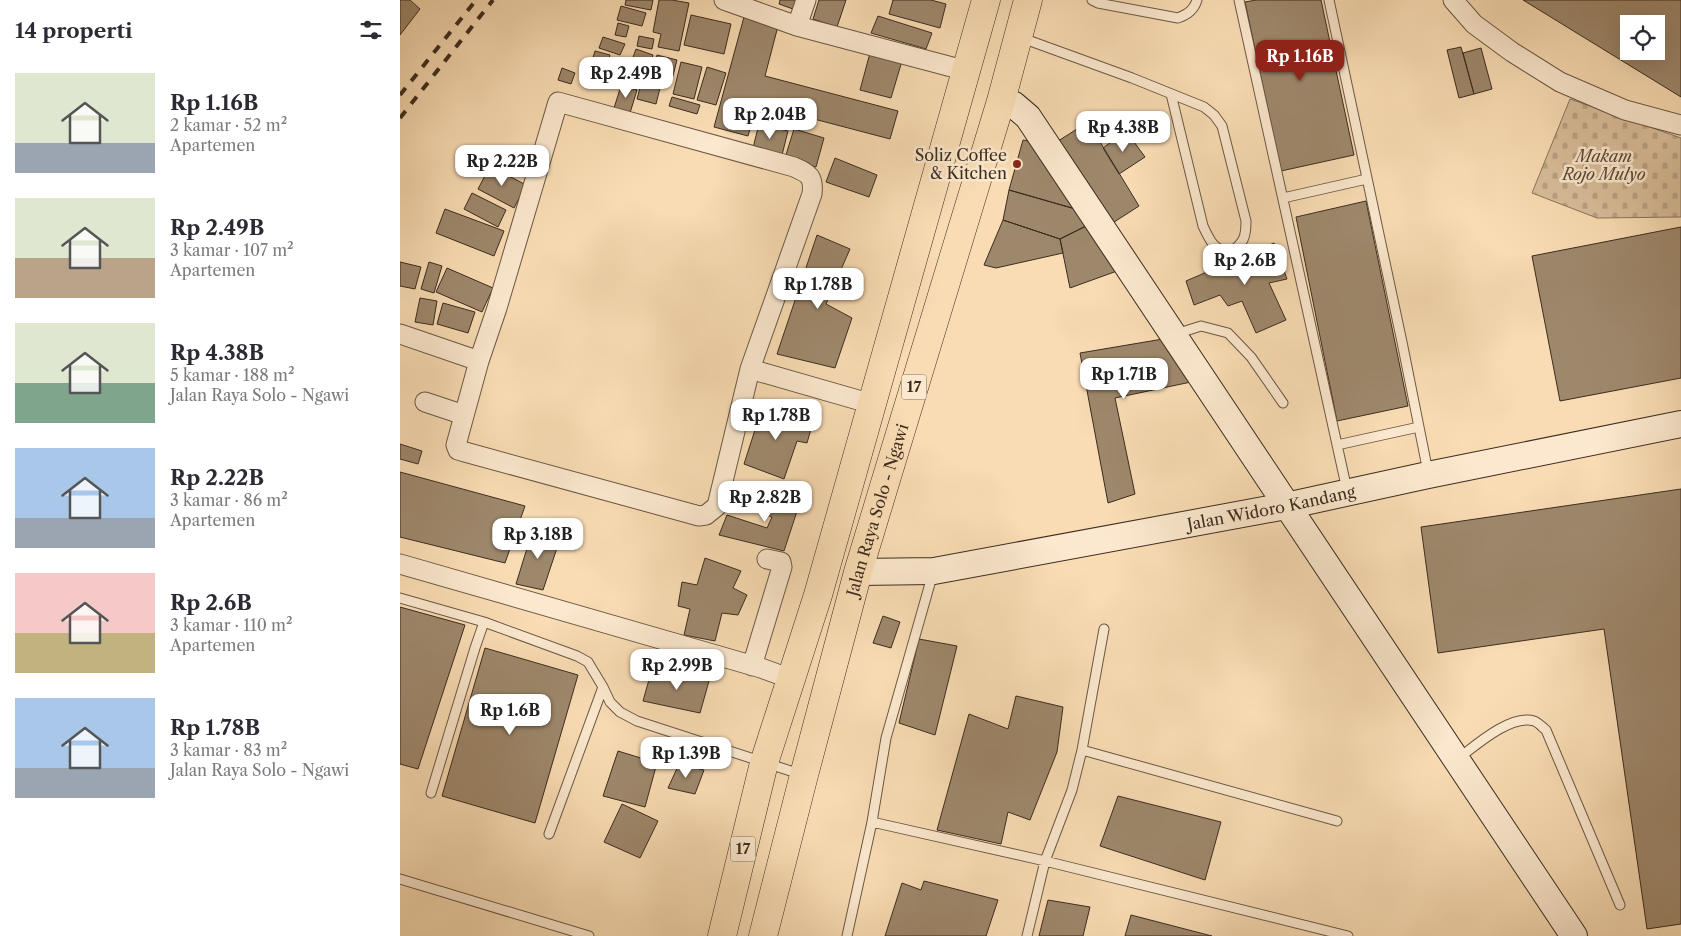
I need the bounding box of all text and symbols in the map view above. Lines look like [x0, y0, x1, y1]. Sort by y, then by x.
map controls [1620, 15, 1665, 60]
button: locate [1620, 15, 1665, 60]
icon: filters [357, 16, 385, 44]
text: 14 properti [15, 18, 132, 43]
pin: Rp 1.16B [1248, 39, 1352, 82]
text: Rp 1.16B [1266, 46, 1334, 66]
pin: Rp 2.49B [574, 56, 678, 99]
text: Rp 2.49B [590, 63, 662, 83]
text: Rp 1.16B [170, 90, 258, 115]
icon: home [55, 93, 115, 153]
pin: Rp 2.04B [718, 98, 822, 140]
text: Rp 2.04B [734, 104, 806, 124]
pin: Rp 4.38B [1071, 110, 1175, 153]
text: 2 kamar · 52 m² [170, 115, 287, 135]
text: Rp 4.38B [1087, 117, 1159, 137]
text: Apartemen [170, 135, 255, 155]
pin: Rp 2.22B [450, 144, 554, 187]
place label: Soliz Coffee & Kitchen [915, 145, 1007, 183]
park label: Makam Rojo Mulyo [1560, 146, 1646, 184]
text: Rp 2.22B [466, 151, 538, 171]
marker: Soliz Coffee & Kitchen [1011, 158, 1023, 170]
text: Rp 2.49B [170, 215, 264, 240]
icon: home [55, 218, 115, 278]
text: 3 kamar · 107 m² [170, 240, 294, 260]
pin: Rp 2.6B [1199, 244, 1291, 286]
text: Rp 2.6B [1214, 250, 1276, 270]
text: Apartemen [170, 260, 255, 280]
pin: Rp 1.78B [766, 268, 870, 310]
text: Rp 1.78B [784, 274, 852, 294]
text: Rp 4.38B [170, 340, 264, 365]
icon: home [55, 343, 115, 403]
pin: Rp 1.71B [1072, 358, 1176, 400]
text: Rp 1.71B [1091, 364, 1157, 384]
text: 5 kamar · 188 m² [170, 365, 295, 385]
road number: 17 [902, 374, 926, 400]
text: Jalan Raya Solo - Ngawi [170, 385, 349, 405]
pin: Rp 1.78B [724, 398, 828, 441]
text: Rp 1.78B [742, 405, 810, 425]
street label: Jalan Raya Solo - Ngawi [841, 421, 912, 602]
text: Rp 2.22B [170, 465, 264, 490]
icon: home [55, 468, 115, 528]
pin: Rp 2.82B [713, 480, 817, 523]
street label: Jalan Widoro Kandang [1182, 481, 1358, 535]
text: Rp 2.82B [729, 487, 801, 507]
text: 3 kamar · 86 m² [170, 490, 288, 510]
text: Apartemen [170, 510, 255, 530]
pin: Rp 3.18B [486, 518, 590, 560]
text: Rp 3.18B [503, 524, 573, 544]
text: Rp 2.6B [170, 590, 252, 615]
icon: home [55, 593, 115, 653]
text: 3 kamar · 110 m² [170, 615, 293, 635]
text: Apartemen [170, 635, 255, 655]
pin: Rp 2.99B [625, 648, 729, 691]
text: Rp 2.99B [641, 655, 713, 675]
pin: Rp 1.6B [464, 694, 556, 736]
text: Rp 1.6B [480, 700, 540, 720]
text: Rp 1.78B [170, 715, 260, 740]
icon: home [55, 718, 115, 778]
pin: Rp 1.39B [634, 736, 738, 779]
text: 3 kamar · 83 m² [170, 740, 287, 760]
text: Rp 1.39B [651, 743, 721, 763]
text: Jalan Raya Solo - Ngawi [170, 760, 349, 780]
road number: 17 [730, 836, 756, 862]

